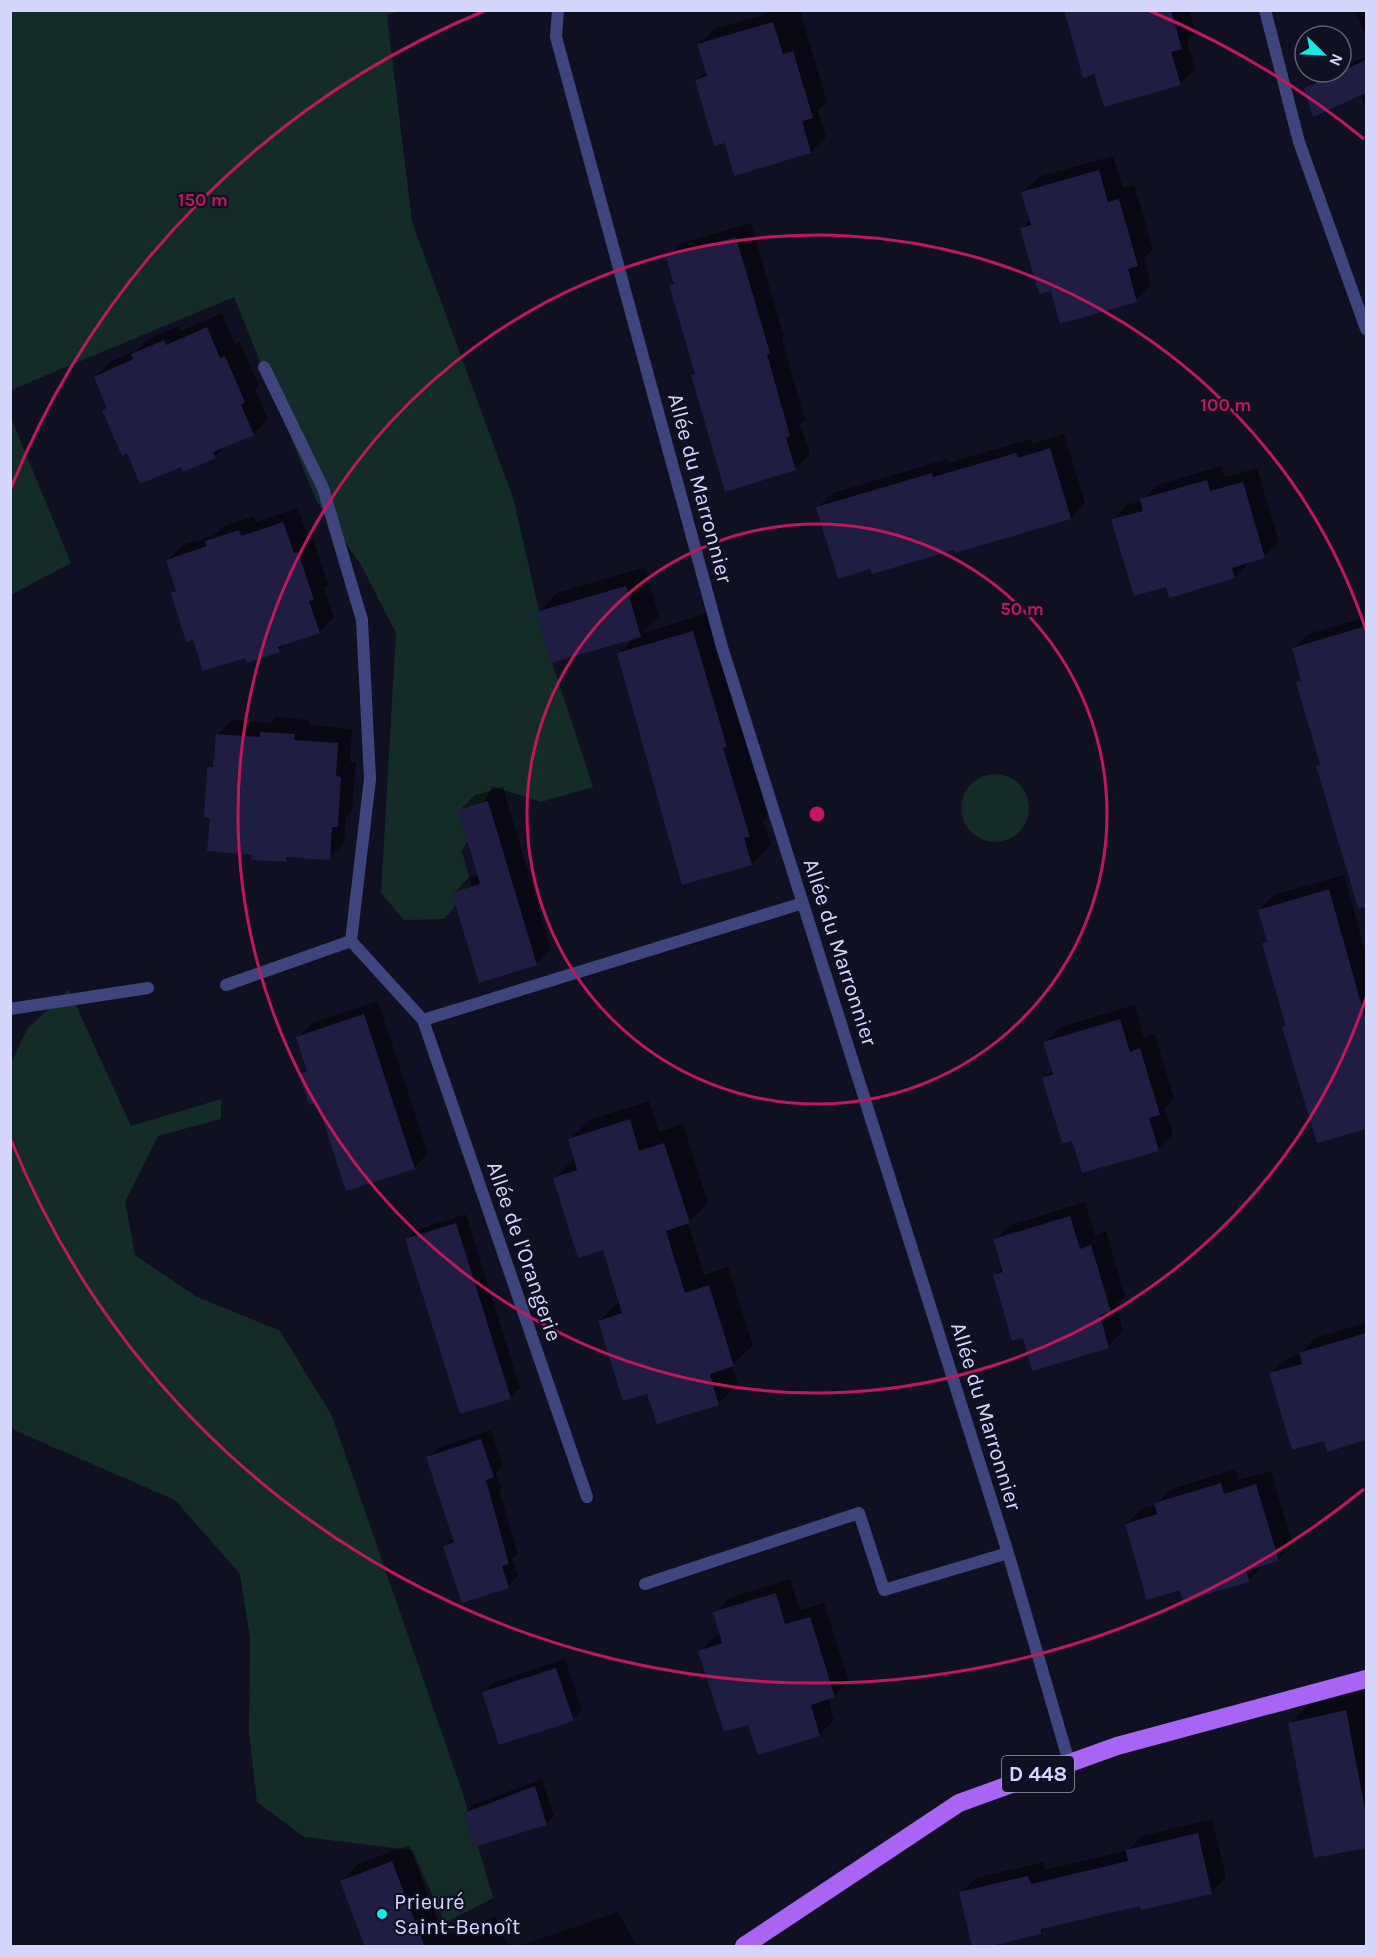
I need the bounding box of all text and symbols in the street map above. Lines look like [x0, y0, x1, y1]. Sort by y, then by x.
north arrow [1293, 24, 1353, 84]
text: N [1325, 51, 1347, 69]
text: 150 m [178, 189, 228, 211]
street label: Allée du Marronnier [662, 391, 738, 586]
text: 100 m [1201, 394, 1251, 416]
text: 50 m [1000, 598, 1044, 620]
centre of rings [807, 804, 827, 824]
street label: Allée du Marronnier [797, 855, 883, 1049]
street label: Allée de l'Orangerie [481, 1158, 567, 1345]
street label: Allée du Marronnier [945, 1319, 1027, 1514]
road number: D 448 [1002, 1756, 1074, 1792]
place label: Prieuré Saint-Benoît [394, 1889, 520, 1940]
marker: Prieuré Saint-Benoît [375, 1907, 389, 1921]

